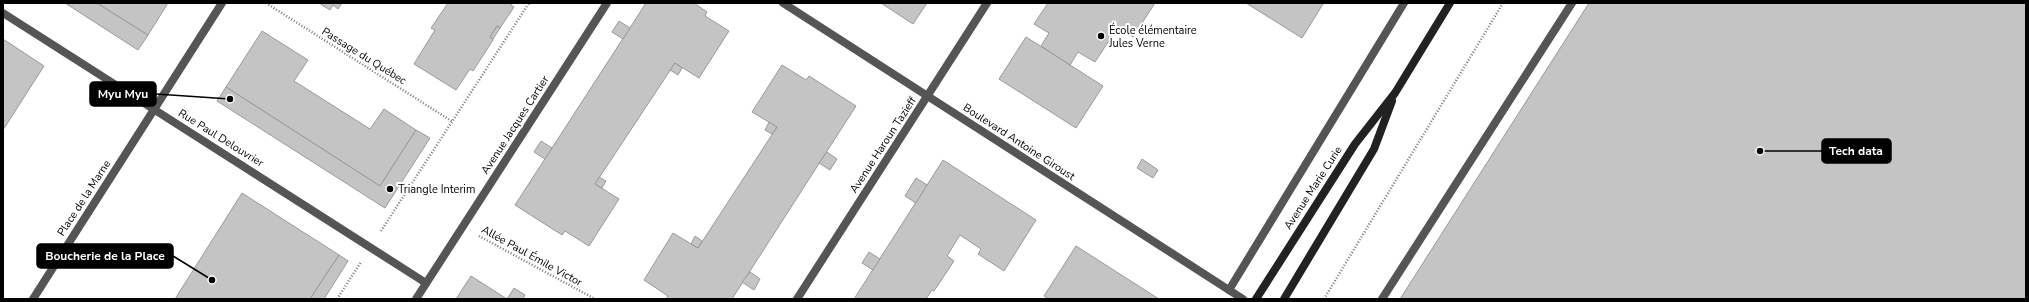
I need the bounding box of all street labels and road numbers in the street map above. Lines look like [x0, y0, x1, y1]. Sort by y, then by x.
street label: Passage du Québec [319, 24, 409, 88]
street label: Avenue Jacques Cartier [477, 73, 553, 177]
street label: Avenue Haroun Tazieff [846, 94, 920, 196]
street label: Boulevard Antoine Giroust [960, 100, 1078, 184]
street label: Rue Paul Delouvrier [175, 106, 267, 170]
street label: Avenue Marie Curie [1280, 143, 1346, 233]
street label: Place de la Marne [54, 157, 114, 239]
street label: Allée Paul Émile Victor [479, 221, 586, 290]

